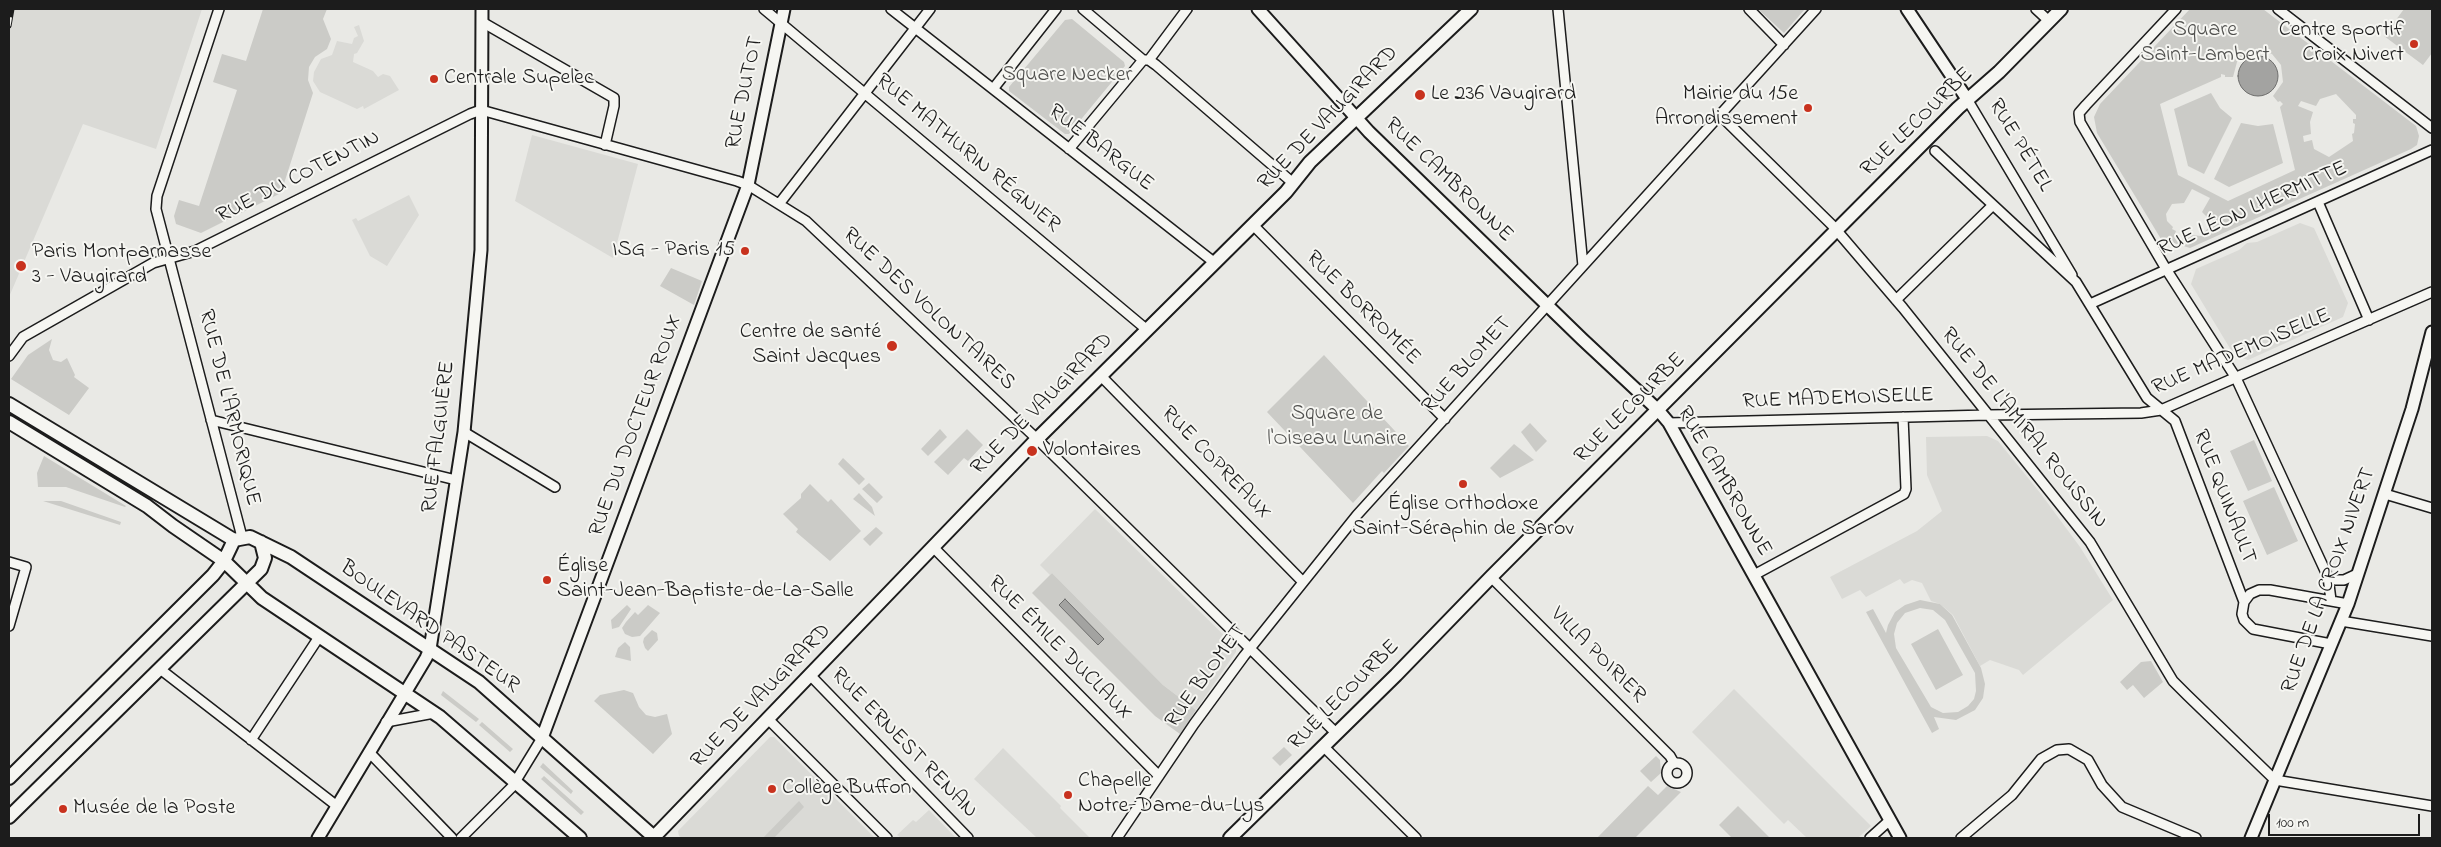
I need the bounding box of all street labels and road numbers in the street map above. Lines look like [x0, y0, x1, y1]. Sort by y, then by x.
street label: RUE DUTOT [721, 34, 771, 152]
street label: RUE DE VAUGIRARD [1253, 41, 1405, 197]
street label: RUE LECOURBE [1856, 63, 1980, 183]
street label: RUE MATHURIN RÉGNIER [869, 69, 1065, 239]
street label: RUE PÉTEL [1981, 95, 2057, 197]
street label: RUE BARGUE [1042, 100, 1158, 198]
street label: RUE CAMBRONNE [1378, 113, 1518, 249]
street label: RUE DU COTENTIN [213, 125, 385, 231]
street label: RUE LÉON LHERMITTE [2154, 156, 2352, 264]
street label: RUE DES VOLONTAIRES [836, 223, 1020, 397]
street label: RUE BORROMÉE [1299, 246, 1425, 372]
street label: RUE MADEMOISELLE [2149, 303, 2335, 403]
street label: RUE DE L'ARMORIQUE [191, 307, 265, 509]
street label: RUE DU DOCTEUR ROUX [585, 312, 689, 540]
street label: RUE BLOMET [1418, 312, 1518, 420]
street label: RUE DE L'AMIRAL ROUSSIN [1934, 323, 2112, 535]
street label: RUE DE VAUGIRARD [966, 328, 1120, 482]
street label: RUE LECOURBE [1570, 348, 1692, 470]
street label: RUE FALGUIÈRE [418, 360, 462, 514]
street label: RUE MADEMOISELLE [1742, 383, 1934, 417]
street label: RUE COPREAUX [1154, 402, 1276, 526]
street label: RUE CAMBRONNE [1669, 402, 1777, 562]
street label: RUE QUINAULT [2185, 426, 2261, 568]
street label: RUE DE LA CROIX NIVERT [2277, 465, 2383, 697]
street label: BOULEVARD PASTEUR [334, 556, 524, 700]
street label: RUE ÉMILE DUCLAUX [981, 571, 1137, 727]
street label: VILLA POIRIER [1544, 603, 1650, 709]
street label: RUE DE VAUGIRARD [686, 619, 838, 775]
street label: RUE BLOMET [1161, 620, 1253, 734]
street label: RUE LECOURBE [1284, 635, 1406, 757]
street label: RUE ERNEST RENAN [824, 663, 982, 825]

